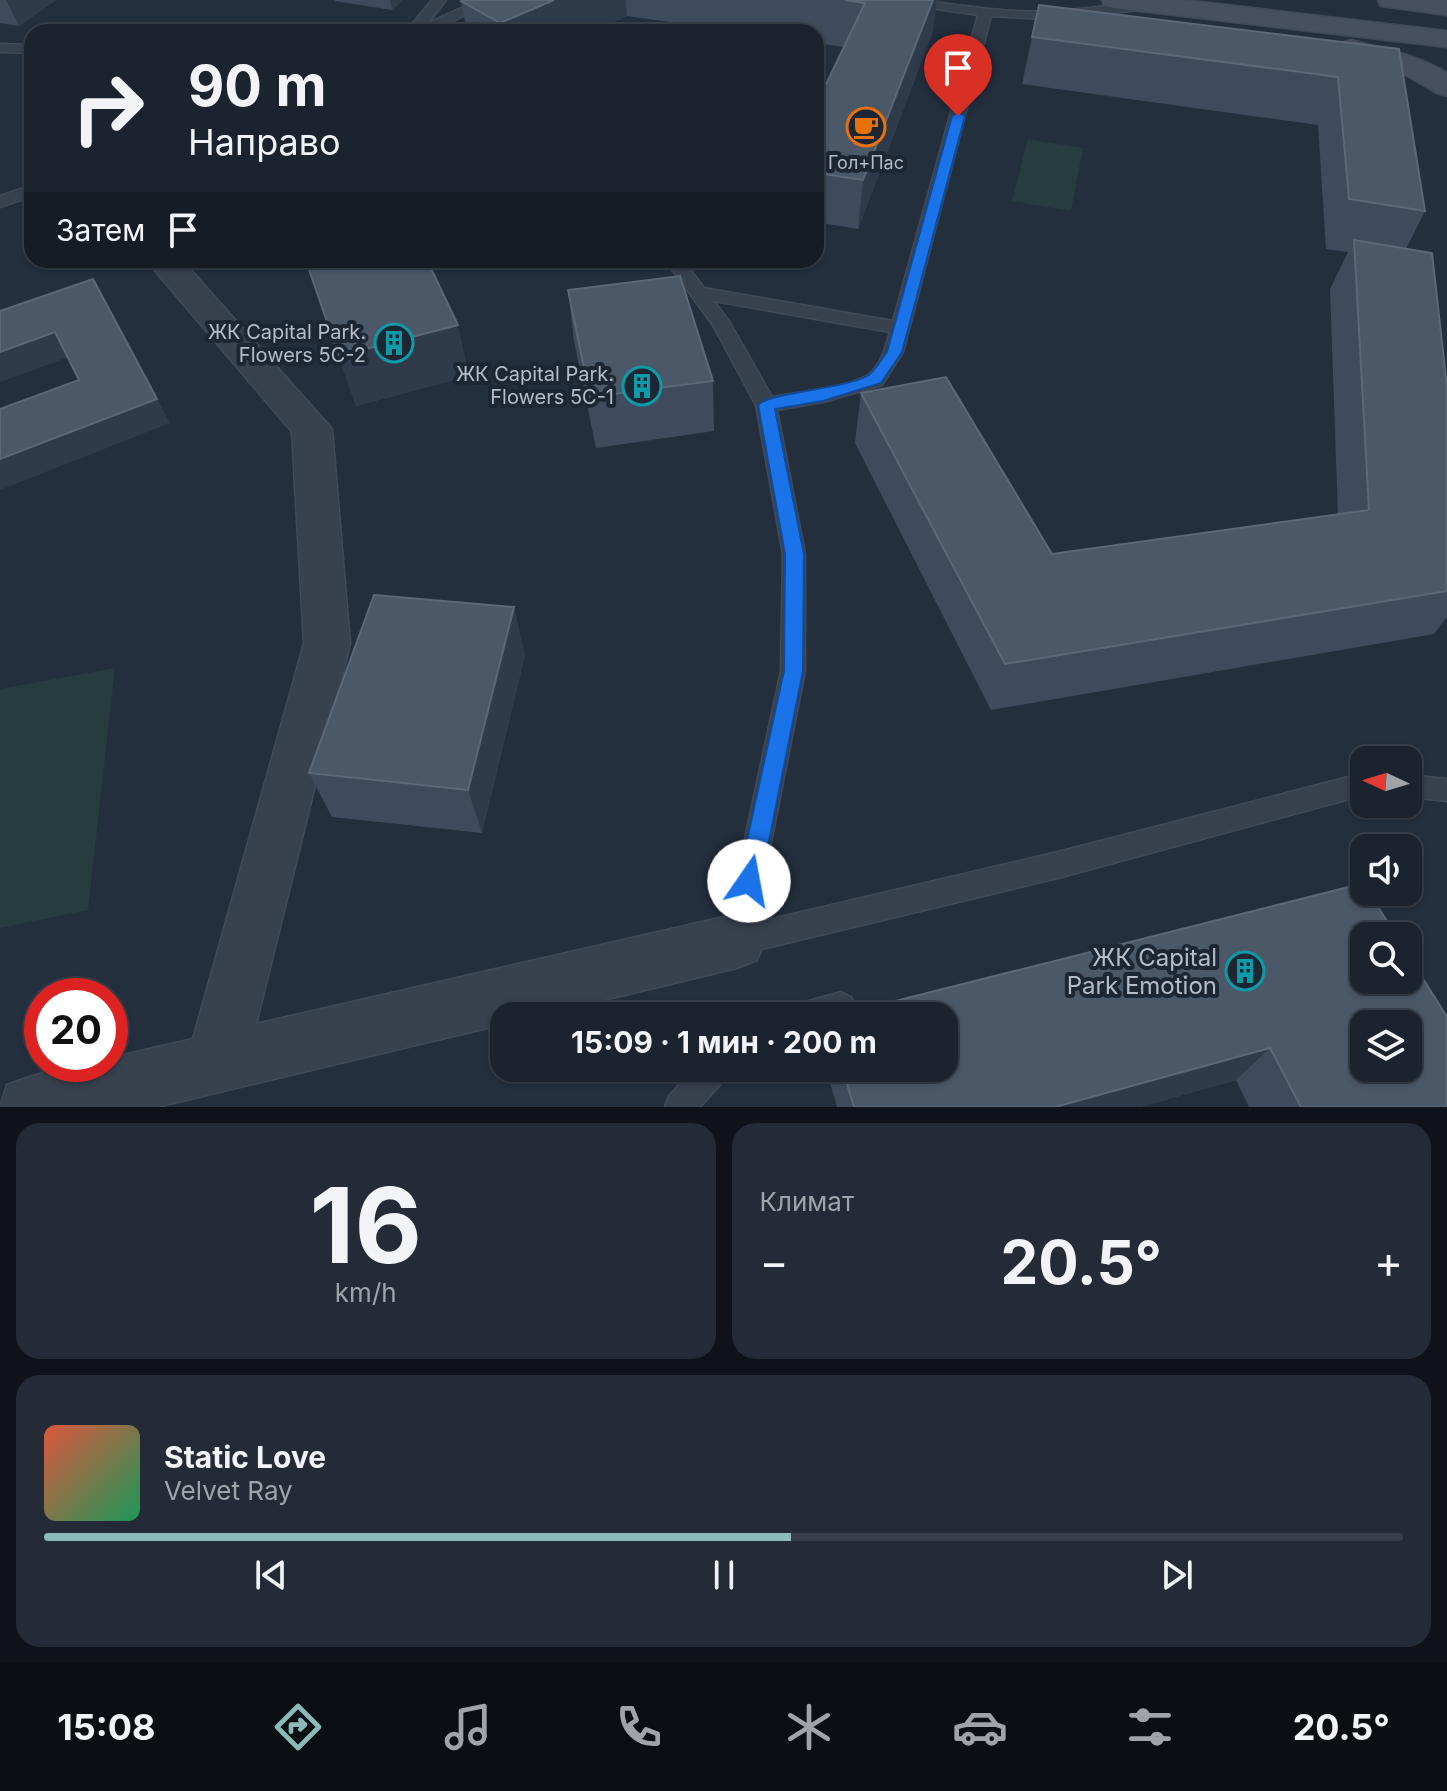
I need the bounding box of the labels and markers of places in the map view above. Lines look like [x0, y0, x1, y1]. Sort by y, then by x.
pin [924, 34, 992, 116]
cafe icon: Гол+Пас [845, 106, 887, 148]
place label: Гол+Пас [828, 152, 904, 173]
place label: ЖК Capital Park. Flowers 5C-2 [208, 320, 366, 367]
building icon: ЖК Capital Park. Flowers 5C-2 [373, 322, 415, 364]
place label: ЖК Capital Park. Flowers 5C-1 [456, 362, 614, 409]
building icon: ЖК Capital Park. Flowers 5C-1 [621, 365, 663, 407]
place label: ЖК Capital Park Emotion [1067, 943, 1217, 1000]
building icon: ЖК Capital Park Emotion [1224, 950, 1266, 992]

